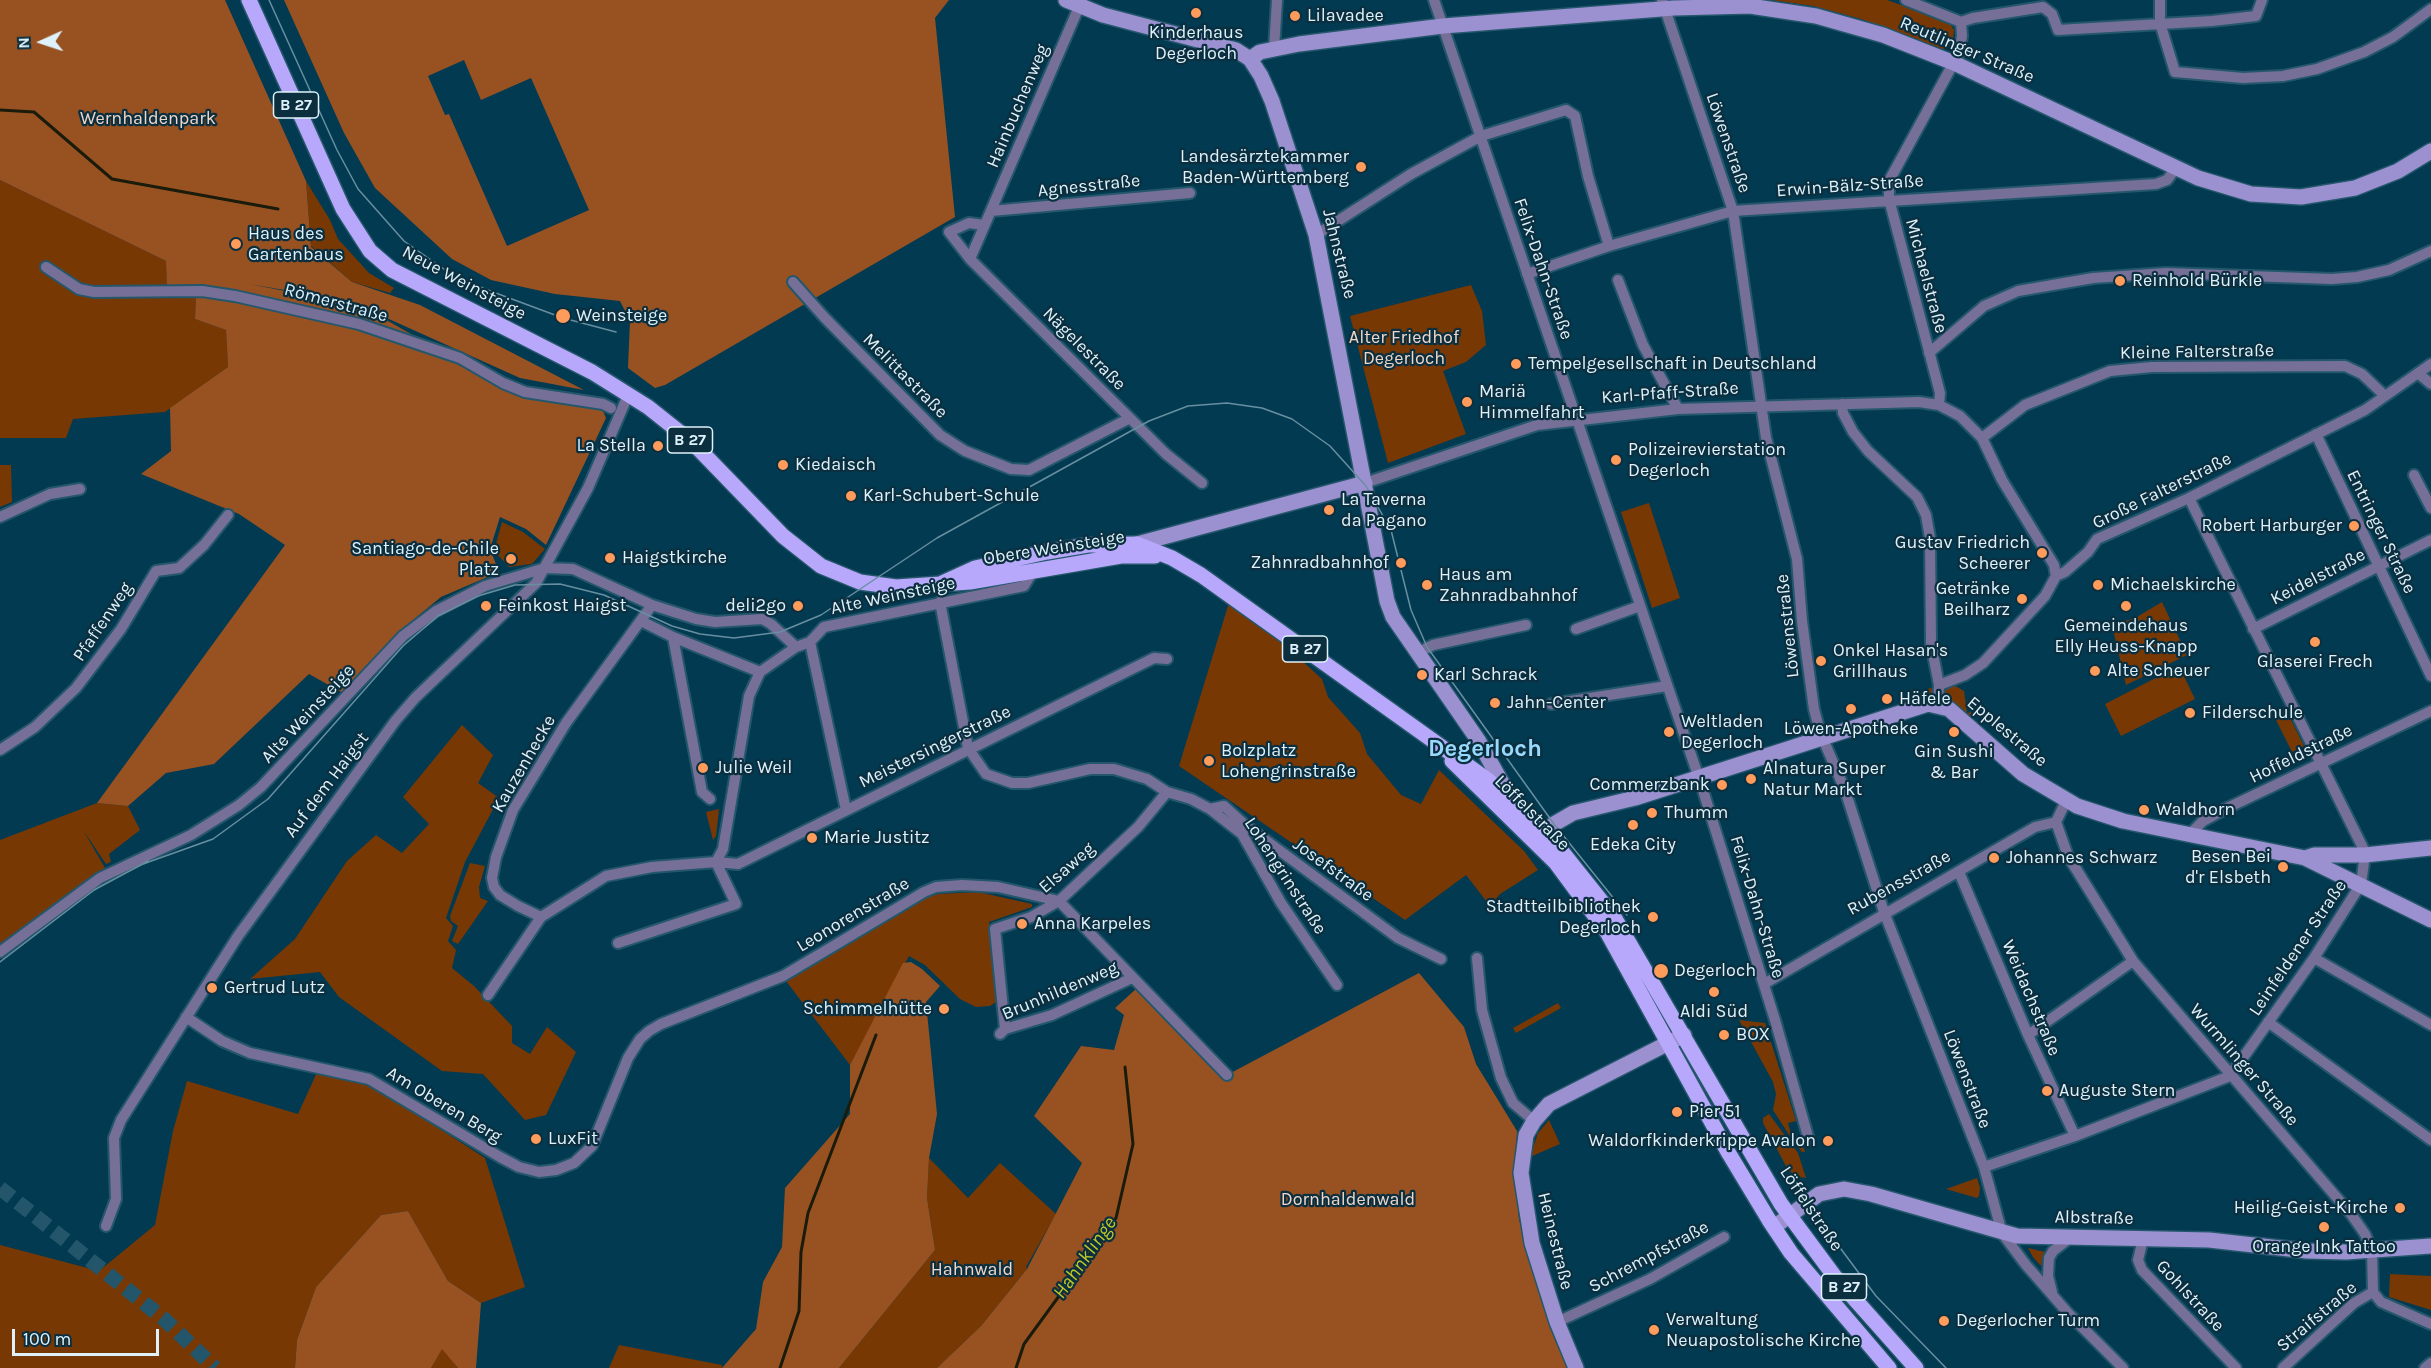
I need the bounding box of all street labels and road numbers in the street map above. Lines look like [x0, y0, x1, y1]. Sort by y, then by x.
street label: Reutlinger Straße [1897, 12, 2037, 88]
street label: Hainbuchenweg [982, 41, 1054, 171]
street label: Löwenstraße [1701, 90, 1755, 196]
road number: B 27 [274, 92, 318, 118]
street label: Agnesstraße [1037, 170, 1141, 202]
street label: Erwin-Bälz-Straße [1776, 170, 1924, 202]
street label: Felix-Dahn-Straße [1509, 195, 1577, 343]
street label: Jahnstraße [1317, 207, 1361, 301]
street label: Michaelstraße [1900, 216, 1952, 336]
street label: Neue Weinsteige [398, 241, 530, 325]
street label: Römerstraße [282, 279, 390, 327]
street label: Nägelestraße [1038, 303, 1130, 395]
street label: Melittastraße [858, 329, 952, 423]
street label: Kleine Falterstraße [2120, 340, 2274, 364]
street label: Karl-Pfaff-Straße [1601, 377, 1739, 409]
road number: B 27 [668, 427, 712, 453]
street label: Große Falterstraße [2089, 448, 2235, 534]
street label: Entringer Straße [2342, 467, 2420, 597]
street label: Obere Weinsteige [982, 526, 1126, 570]
street label: Keidelstraße [2267, 544, 2369, 610]
street label: Alte Weinsteige [829, 572, 957, 620]
street label: Löwenstraße [1772, 573, 1804, 679]
street label: Pfaffenweg [69, 578, 137, 666]
road number: B 27 [1282, 636, 1328, 662]
street label: Alte Weinsteige [257, 660, 359, 768]
street label: Epplestraße [1962, 692, 2052, 772]
street label: Meistersingerstraße [856, 701, 1014, 793]
street label: Kauzenhecke [487, 711, 561, 817]
street label: Hoffeldstraße [2246, 720, 2356, 788]
street label: Auf dem Haigst [280, 728, 374, 842]
street label: Löffelstraße [1490, 771, 1574, 855]
street label: Lohengrinstraße [1239, 813, 1331, 939]
street label: Felix-Dahn-Straße [1725, 833, 1789, 981]
street label: Josefstraße [1288, 834, 1378, 906]
street label: Elsaweg [1035, 838, 1099, 898]
street label: Rubensstraße [1843, 846, 1955, 920]
street label: Leonorenstraße [793, 873, 913, 957]
street label: Leinfeldener Straße [2244, 876, 2352, 1020]
street label: Weidachstraße [1997, 937, 2065, 1059]
street label: Brunhildenweg [999, 957, 1121, 1025]
street label: Wurmlinger Straße [2185, 999, 2303, 1131]
street label: Löwenstraße [1938, 1026, 1996, 1132]
street label: Am Oberen Berg [382, 1062, 506, 1148]
street label: Löffelstraße [1775, 1162, 1847, 1256]
street label: Heinestraße [1532, 1190, 1578, 1292]
street label: Albstraße [2054, 1207, 2134, 1229]
street label: Schrempfstraße [1585, 1216, 1713, 1298]
street label: Gohlstraße [2151, 1256, 2229, 1336]
road number: B 27 [1822, 1274, 1866, 1300]
street label: Straifstraße [2272, 1277, 2362, 1357]

